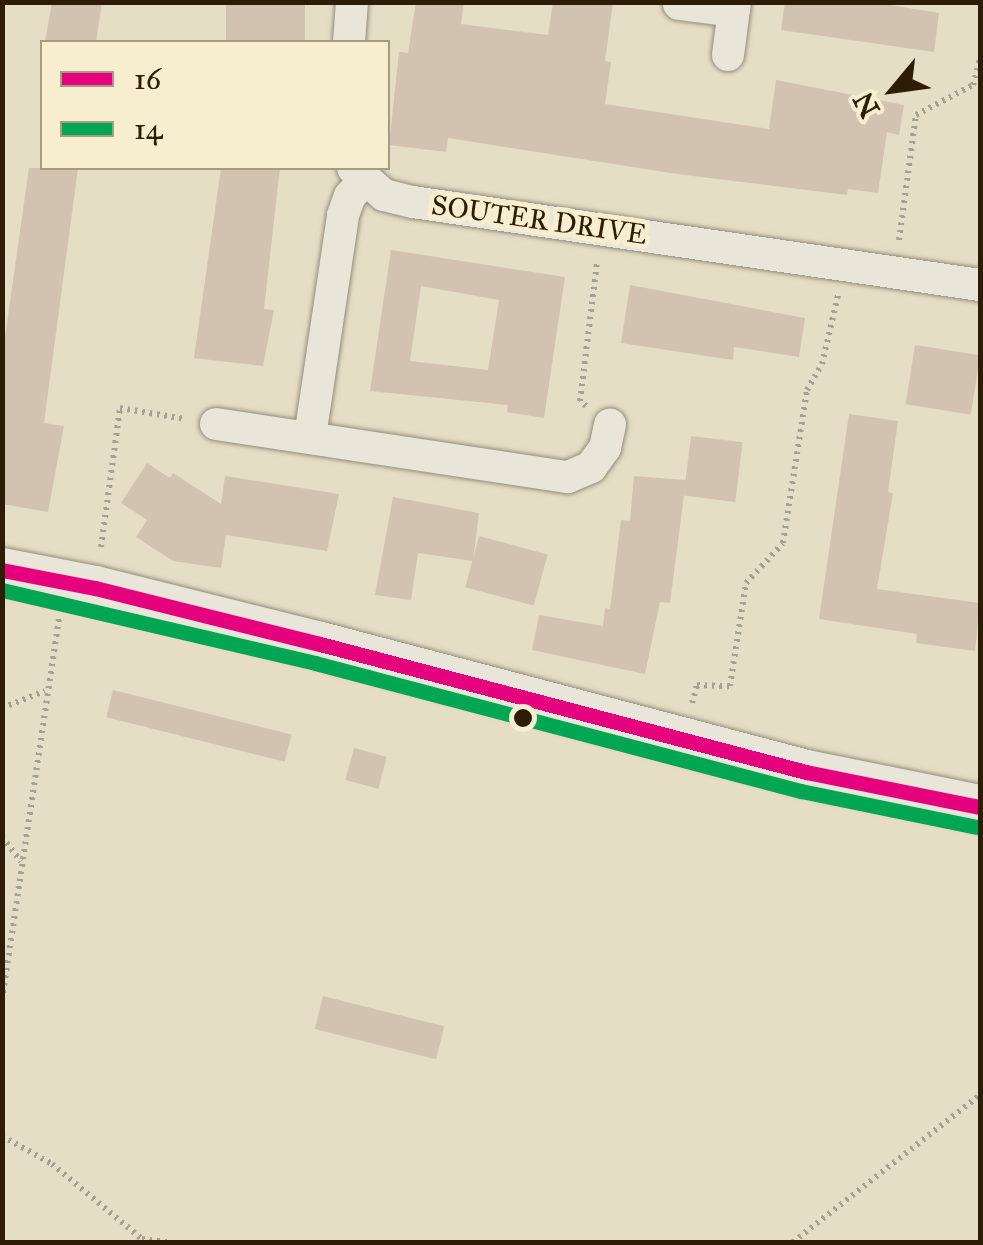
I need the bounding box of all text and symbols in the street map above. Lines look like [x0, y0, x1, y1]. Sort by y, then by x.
legend [40, 40, 390, 170]
north arrow [843, 40, 943, 140]
text: 16 [134, 61, 161, 97]
text: N [845, 86, 887, 124]
text: 14 [134, 111, 163, 147]
street label: SOUTER DRIVE [429, 188, 649, 252]
unlabelled marker [513, 708, 533, 728]

